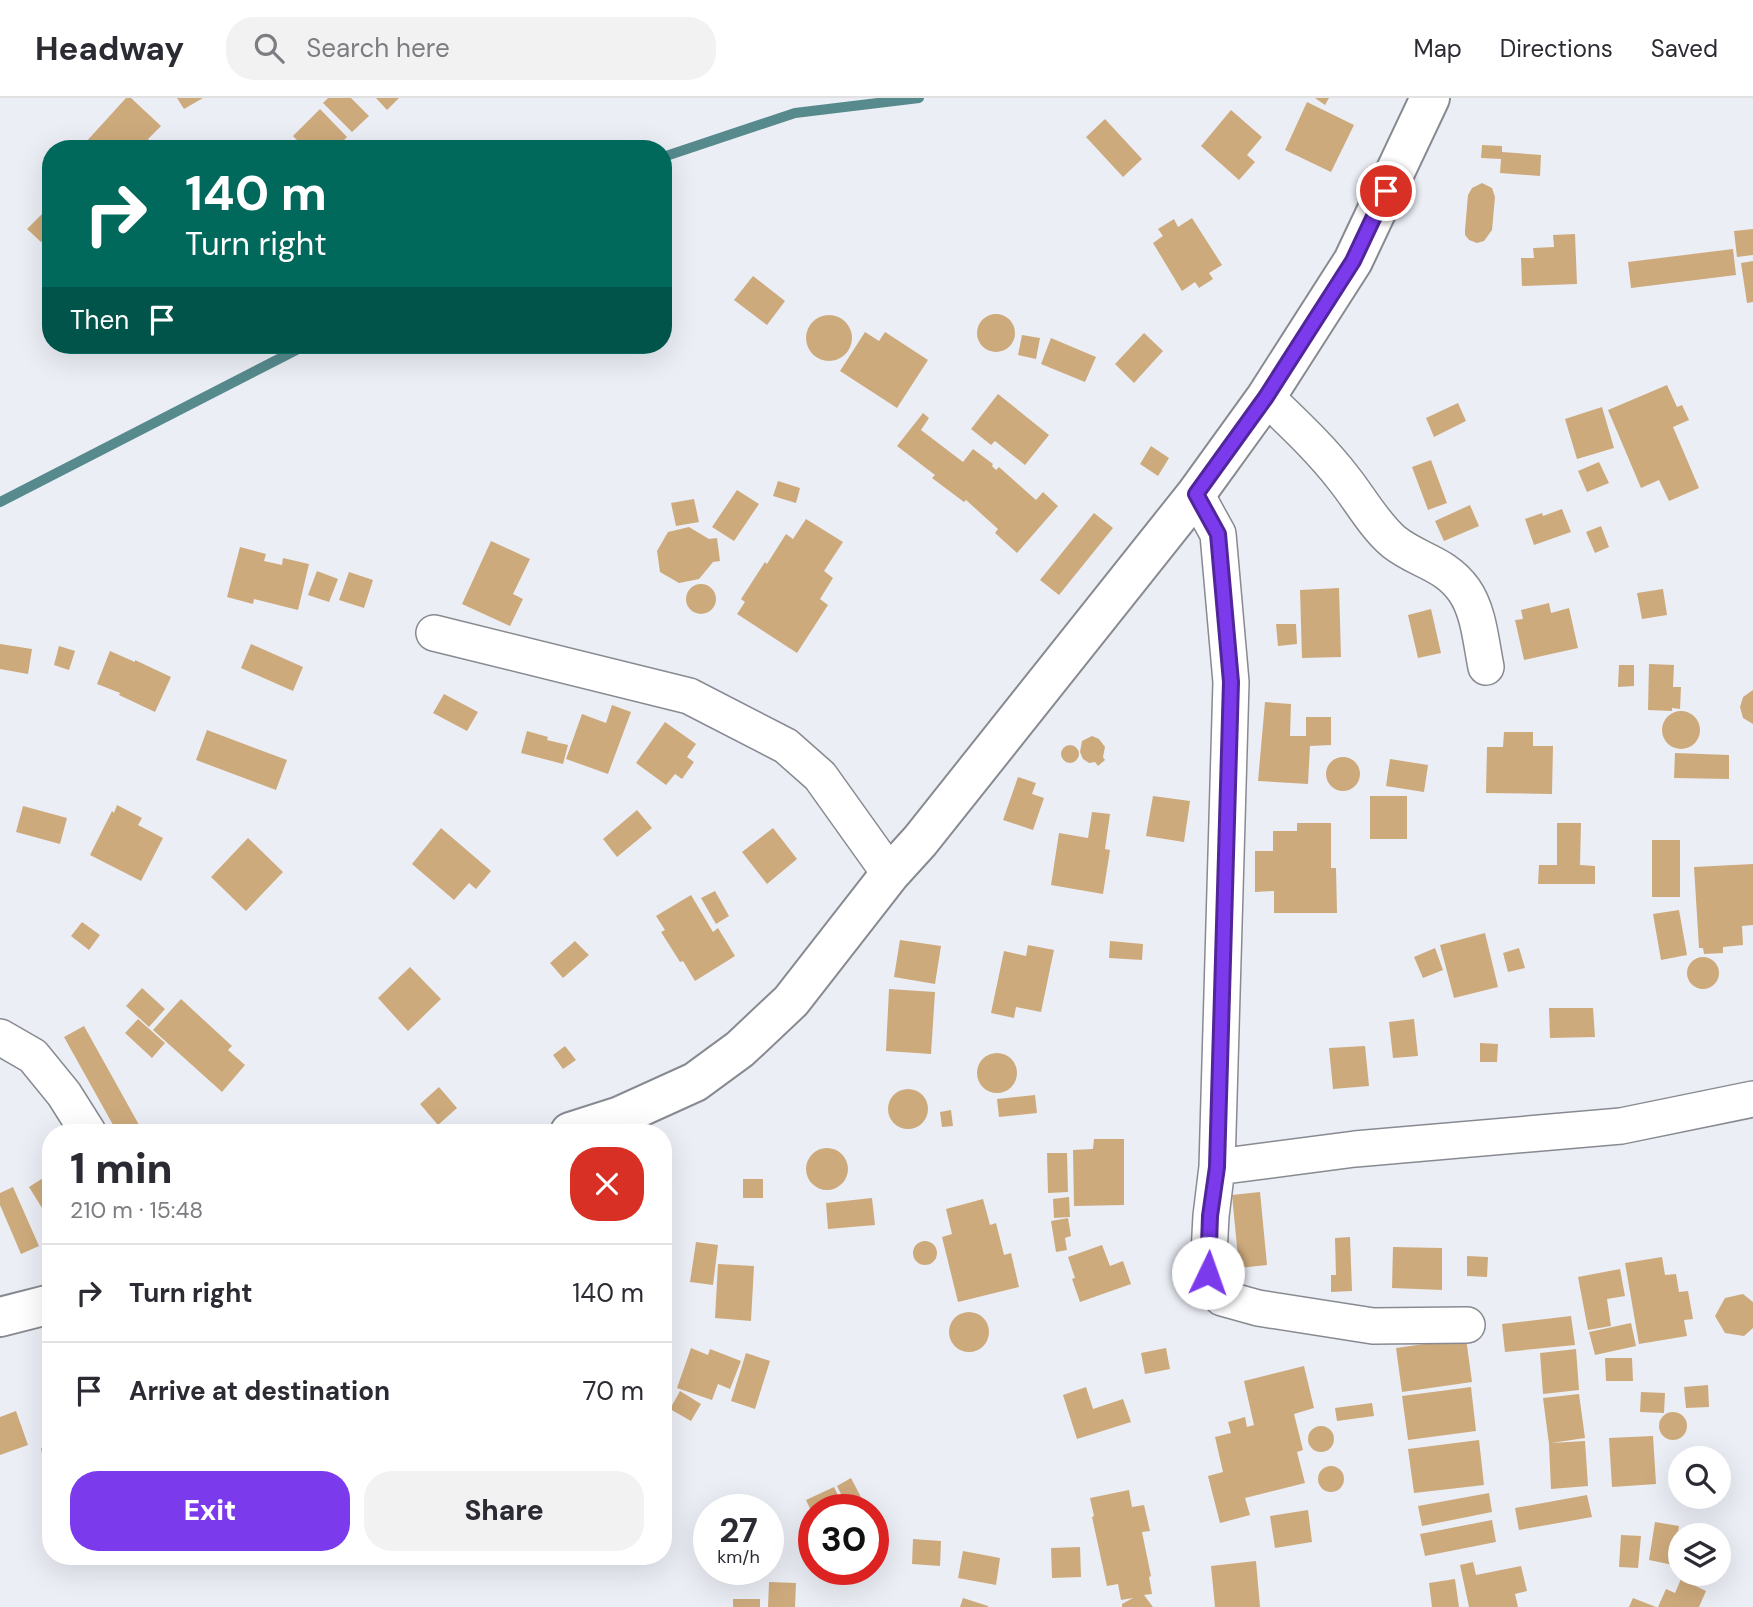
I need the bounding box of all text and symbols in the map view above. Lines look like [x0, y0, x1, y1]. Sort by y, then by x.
search box [226, 17, 716, 80]
text: Headway [35, 27, 184, 70]
icon: search [250, 29, 288, 67]
text: Search here [306, 31, 450, 65]
text: Map [1414, 33, 1462, 64]
text: Directions [1500, 33, 1613, 64]
text: Saved [1651, 33, 1718, 64]
text: 140 m [185, 161, 327, 225]
pin [1356, 161, 1416, 221]
icon: right [70, 168, 161, 259]
icon: arrive [1367, 172, 1405, 210]
text: Turn right [185, 223, 327, 265]
icon: arrive [143, 301, 181, 339]
text: Then [70, 303, 129, 337]
text: 1 min [70, 1141, 173, 1196]
button: close [570, 1147, 644, 1221]
text: 210 m · 15:48 [70, 1195, 203, 1225]
position arrow [1171, 1236, 1245, 1310]
icon: right [70, 1274, 108, 1312]
text: Turn right [129, 1276, 253, 1310]
text: 140 m [572, 1276, 644, 1310]
icon: arrive [70, 1372, 108, 1410]
text: Arrive at destination [129, 1374, 390, 1408]
text: 70 m [583, 1374, 644, 1408]
map controls [1668, 1446, 1731, 1586]
button: search [1668, 1446, 1731, 1509]
button: Exit [70, 1471, 350, 1551]
button: Share [364, 1471, 644, 1551]
speed limit sign: 30 [798, 1494, 889, 1585]
text: 27 [719, 1507, 758, 1553]
button: layers [1668, 1523, 1731, 1586]
text: km/h [717, 1545, 760, 1569]

